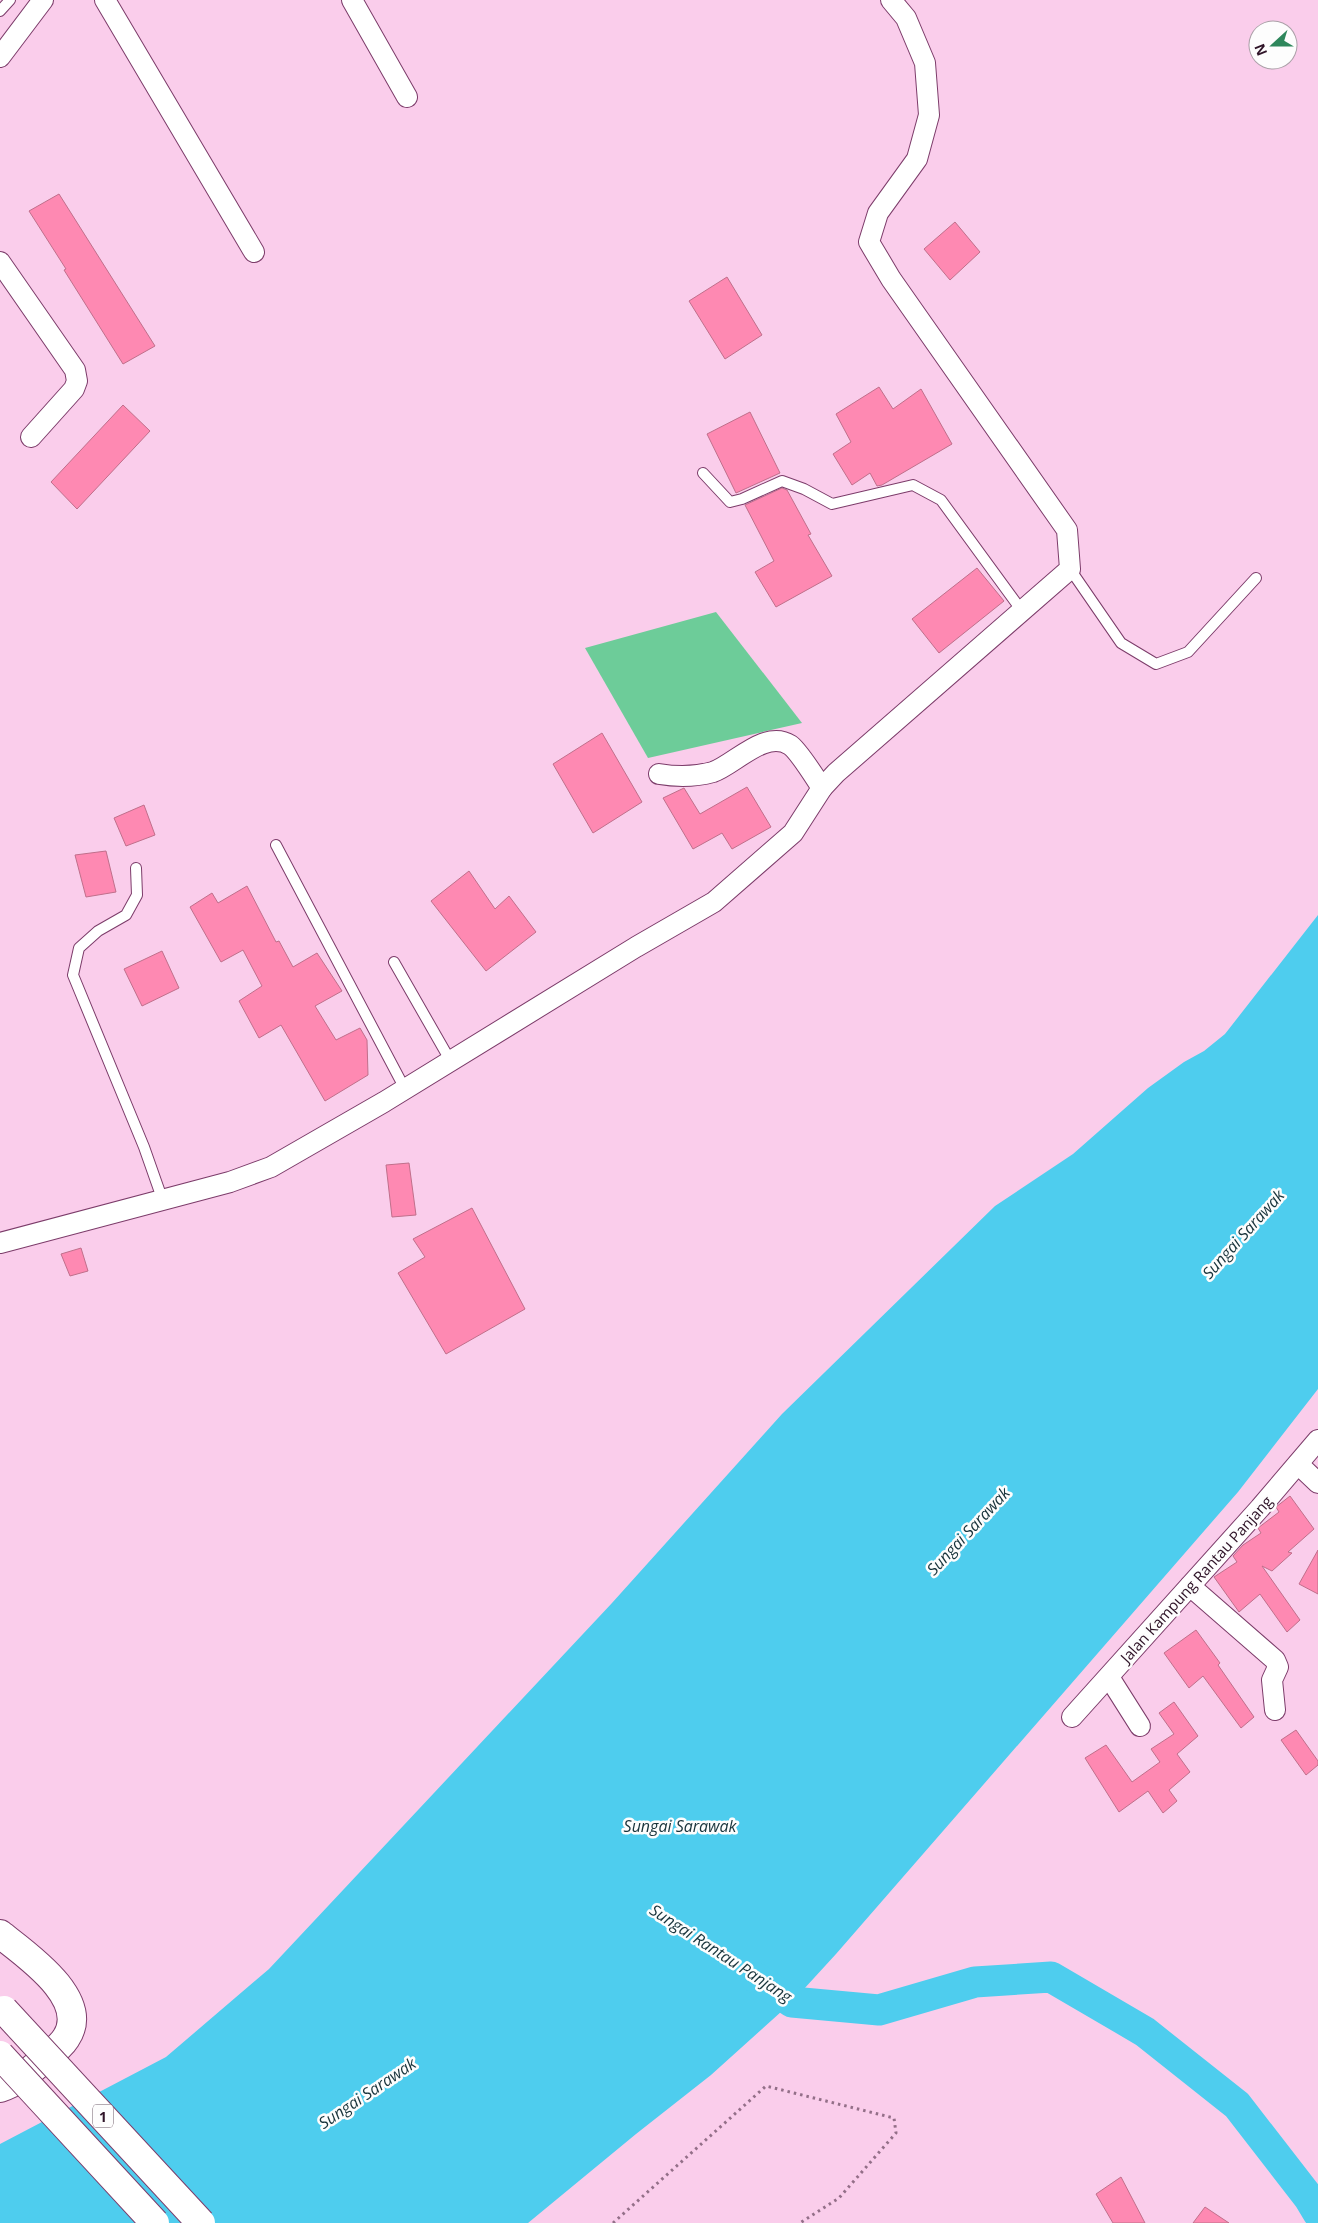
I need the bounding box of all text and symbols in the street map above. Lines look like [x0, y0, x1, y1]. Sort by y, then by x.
north arrow [1248, 20, 1298, 70]
text: N [1249, 41, 1271, 59]
water label: Sungai Sarawak [1197, 1184, 1290, 1283]
water label: Sungai Sarawak [921, 1481, 1015, 1580]
street label: Jalan Kampung Rantau Panjang [1114, 1491, 1276, 1668]
water label: Sungai Sarawak [624, 1815, 738, 1837]
water label: Sungai Rantau Panjang [646, 1899, 797, 2008]
water label: Sungai Sarawak [314, 2052, 421, 2134]
road number: 1 [93, 2104, 113, 2128]

